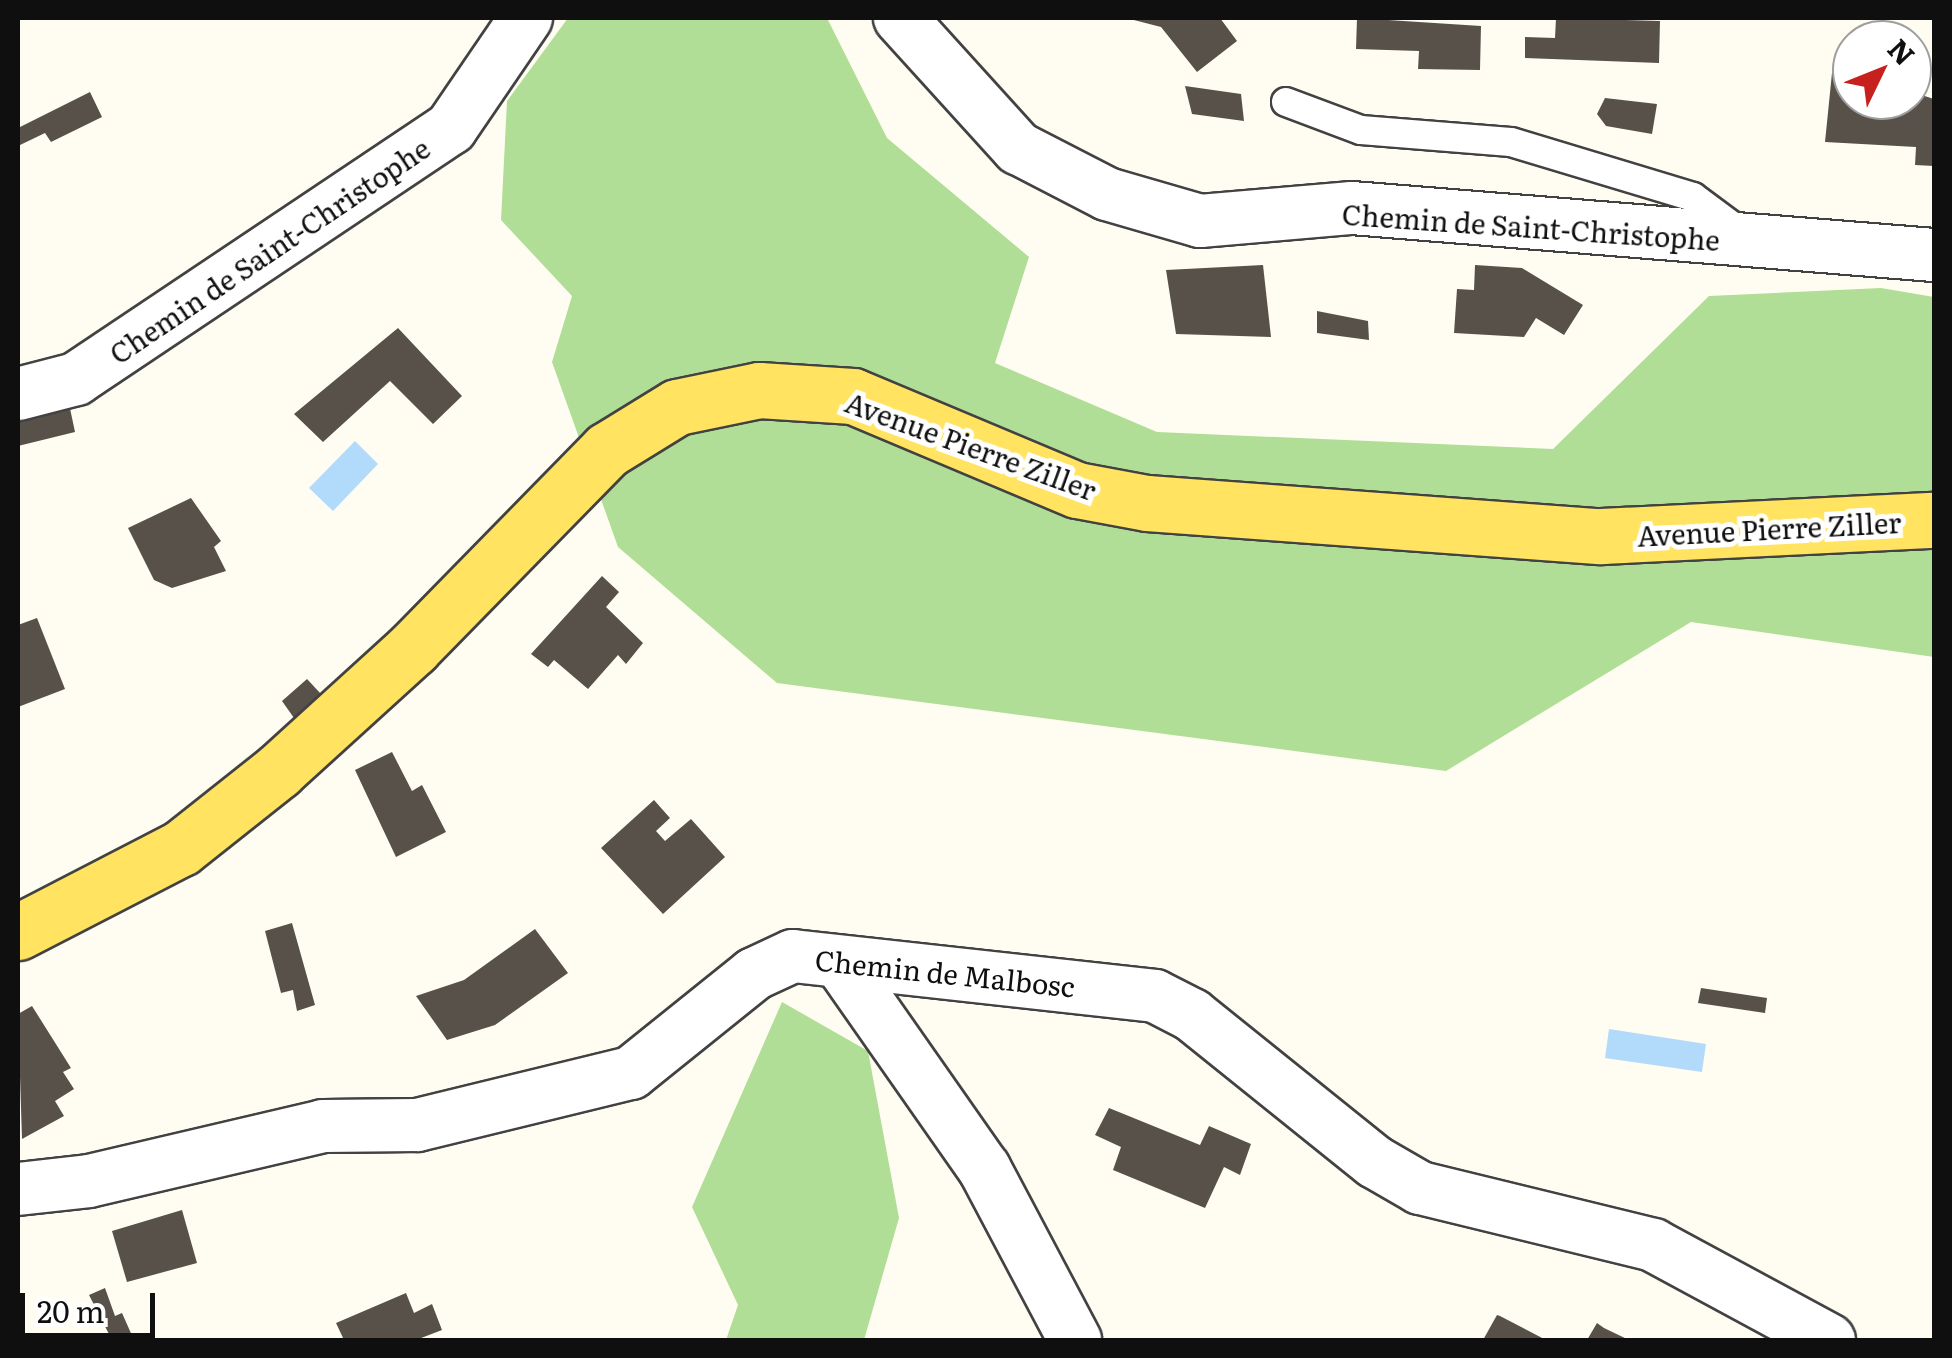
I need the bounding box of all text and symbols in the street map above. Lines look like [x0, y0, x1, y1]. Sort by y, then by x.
north arrow [1832, 20, 1932, 120]
text: N [1879, 28, 1926, 74]
street label: Chemin de Saint-Christophe [103, 130, 435, 370]
street label: Chemin de Saint-Christophe [1341, 196, 1721, 256]
street label: Avenue Pierre Ziller [841, 384, 1101, 506]
street label: Avenue Pierre Ziller [1636, 504, 1902, 552]
street label: Chemin de Malbosc [813, 942, 1077, 1002]
scale bar [25, 1273, 160, 1335]
text: 20 m [37, 1288, 105, 1332]

